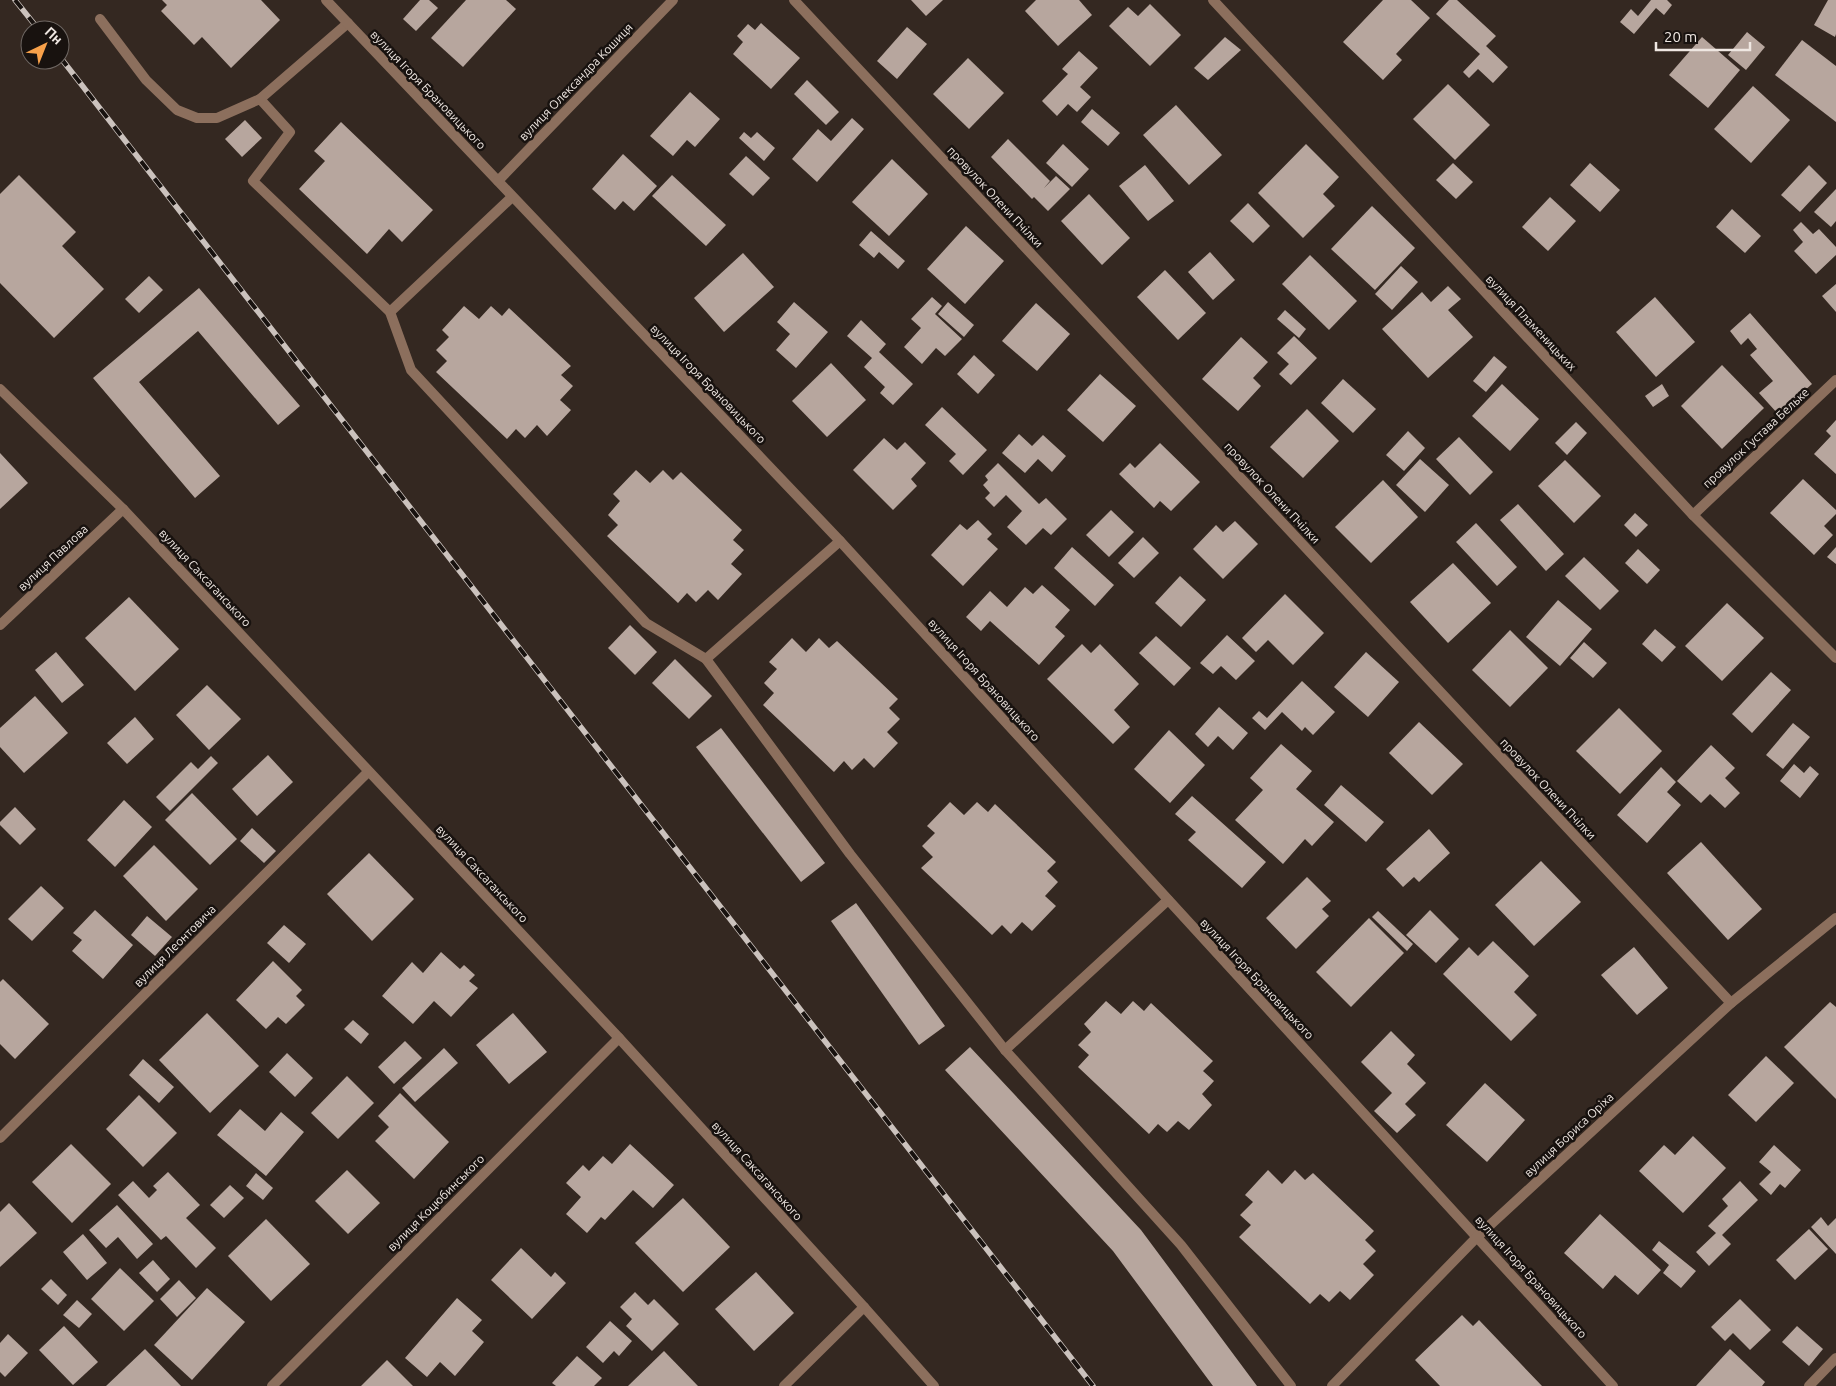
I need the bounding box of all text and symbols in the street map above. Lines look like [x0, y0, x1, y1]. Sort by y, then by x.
north arrow [20, 20, 70, 70]
scale bar [1656, 20, 1750, 52]
street label: вулиця Олександра Кошиця [516, 21, 635, 143]
text: Пн [42, 23, 66, 48]
street label: вулиця Ігоря Брановицького [368, 28, 489, 152]
text: 20 m [1664, 28, 1697, 45]
street label: провулок Олени Пчілки [945, 143, 1046, 250]
street label: вулиця Пламеницьких [1484, 272, 1579, 373]
street label: вулиця Ігоря Брановицького [648, 322, 769, 446]
street label: провулок Густава Бельке [1700, 385, 1811, 490]
street label: провулок Олени Пчілки [1222, 439, 1323, 546]
street label: вулиця Павлова [15, 522, 90, 593]
street label: вулиця Саксаганського [157, 526, 254, 629]
street label: вулиця Ігоря Брановицького [926, 616, 1043, 743]
street label: провулок Олени Пчілки [1498, 735, 1599, 842]
street label: вулиця Саксаганського [434, 822, 531, 925]
street label: вулиця Леонтовича [131, 902, 218, 989]
street label: вулиця Ігоря Брановицького [1198, 916, 1317, 1042]
street label: вулиця Бориса Оріха [1521, 1090, 1616, 1179]
street label: вулиця Саксаганського [710, 1119, 805, 1223]
street label: вулиця Коцюбинського [385, 1152, 487, 1254]
street label: вулиця Ігоря Брановицького [1473, 1213, 1590, 1340]

